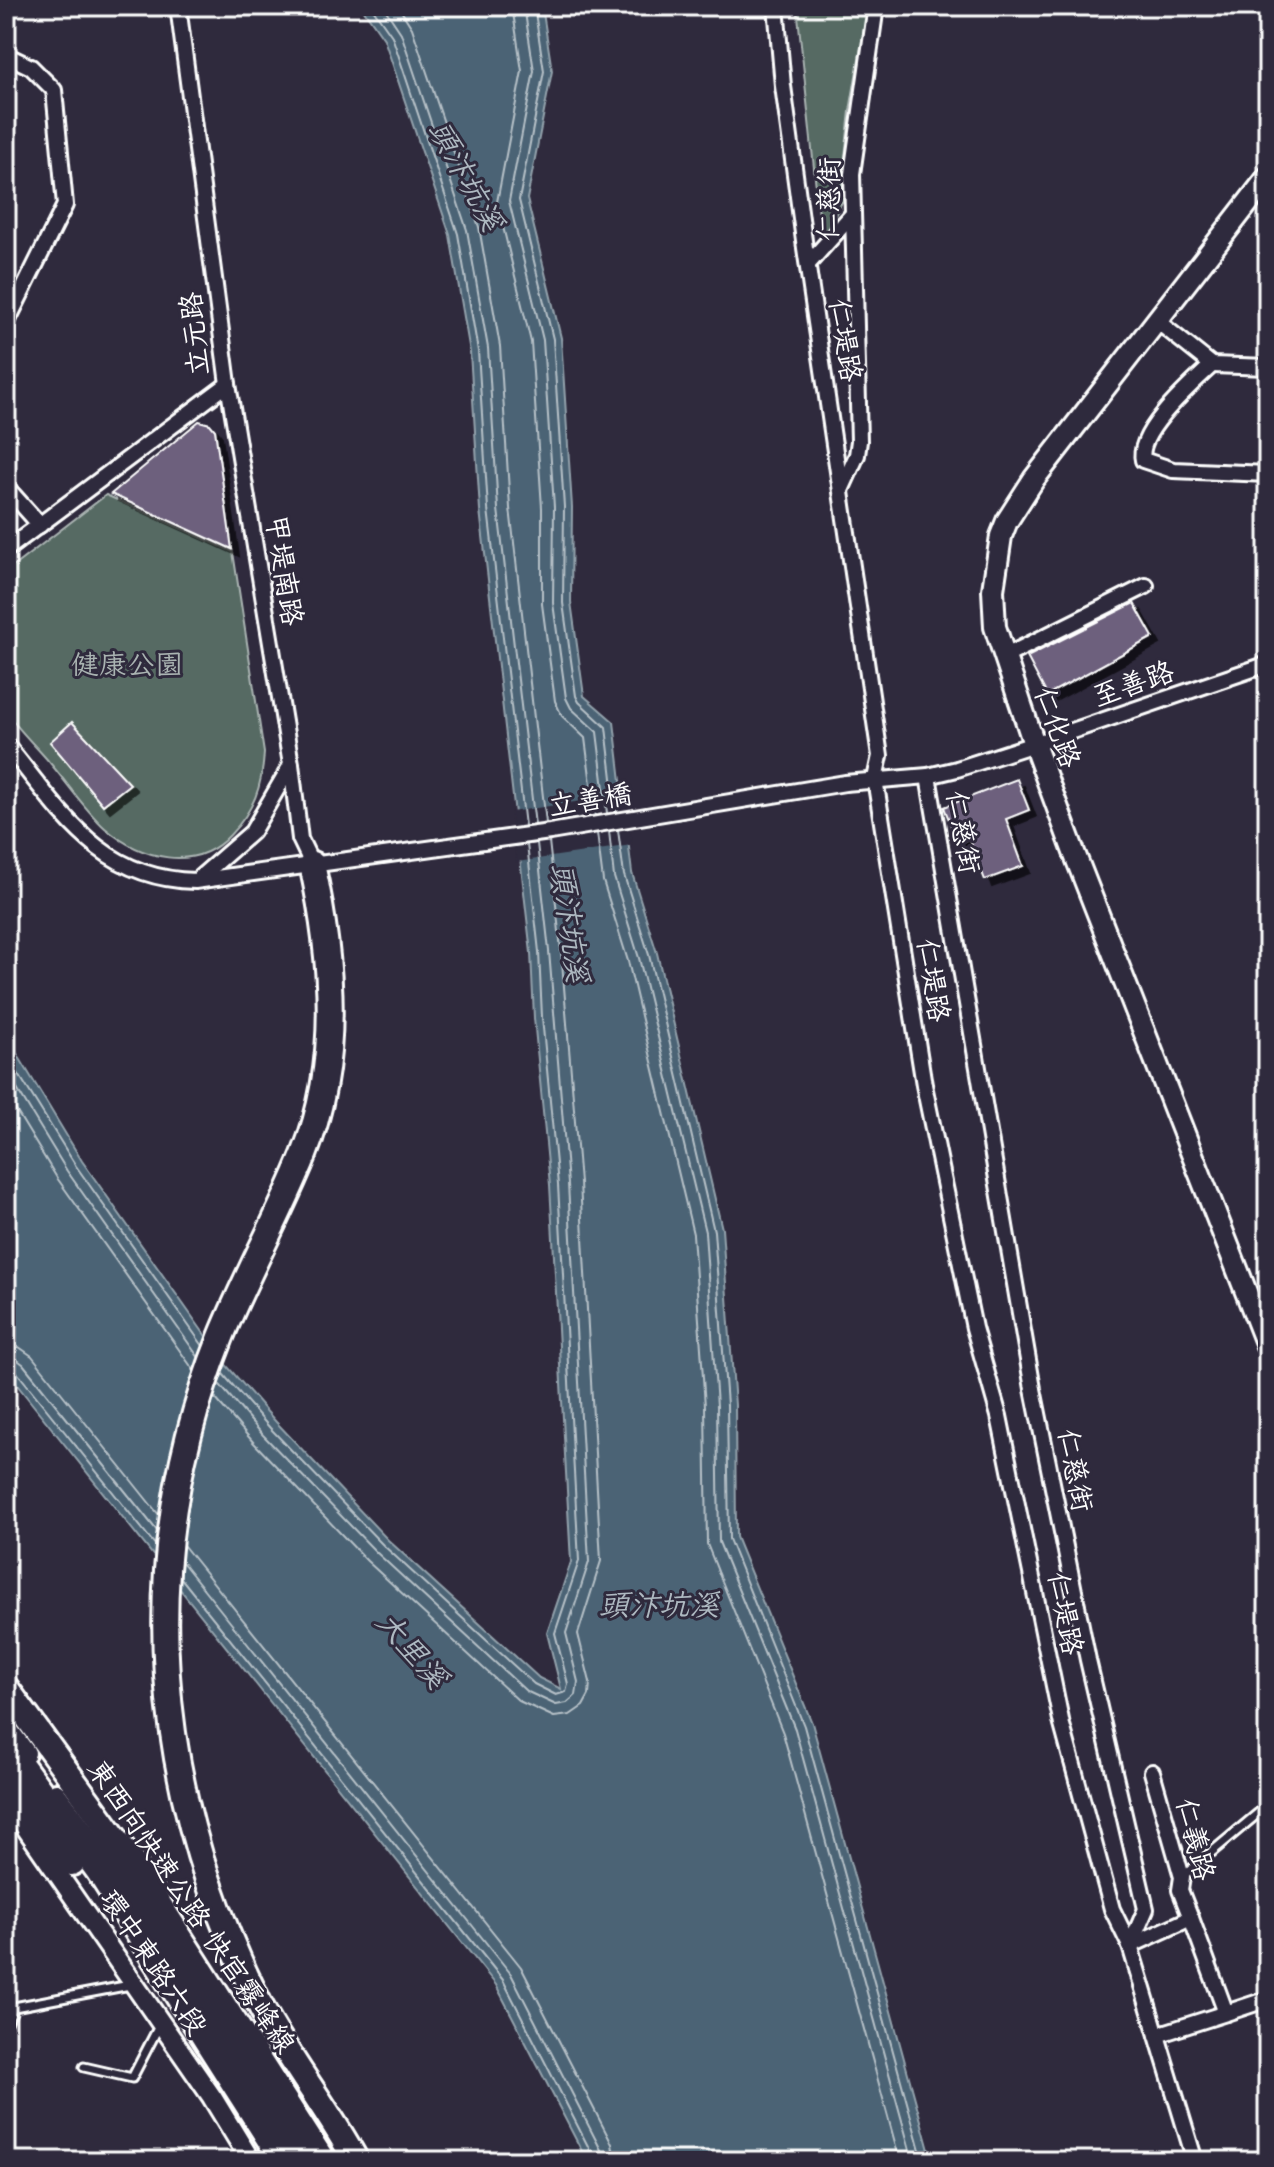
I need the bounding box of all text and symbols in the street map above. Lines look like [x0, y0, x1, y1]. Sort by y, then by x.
water label: 頭汴坑溪 [414, 113, 515, 243]
street label: 仁慈街 [807, 157, 854, 241]
street label: 立元路 [170, 290, 223, 378]
street label: 仁堤路 [815, 295, 872, 385]
street label: 甲堤南路 [252, 512, 314, 629]
park label: 健康公園 [71, 644, 183, 689]
street label: 至善路 [1087, 650, 1181, 720]
street label: 仁化路 [1020, 681, 1091, 775]
street label: 立善橋 [545, 773, 635, 830]
street label: 仁慈街 [932, 787, 991, 878]
water label: 頭汴坑溪 [536, 861, 600, 988]
street label: 仁堤路 [903, 935, 960, 1025]
street label: 仁慈街 [1043, 1425, 1104, 1516]
street label: 仁堤路 [1033, 1568, 1094, 1659]
water label: 頭汴坑溪 [599, 1583, 721, 1631]
water label: 大里溪 [363, 1602, 459, 1703]
street label: 東西向快速公路 快官霧峰線 [74, 1751, 306, 2064]
street label: 仁義路 [1162, 1793, 1226, 1886]
street label: 環中東路六段 [86, 1881, 218, 2046]

